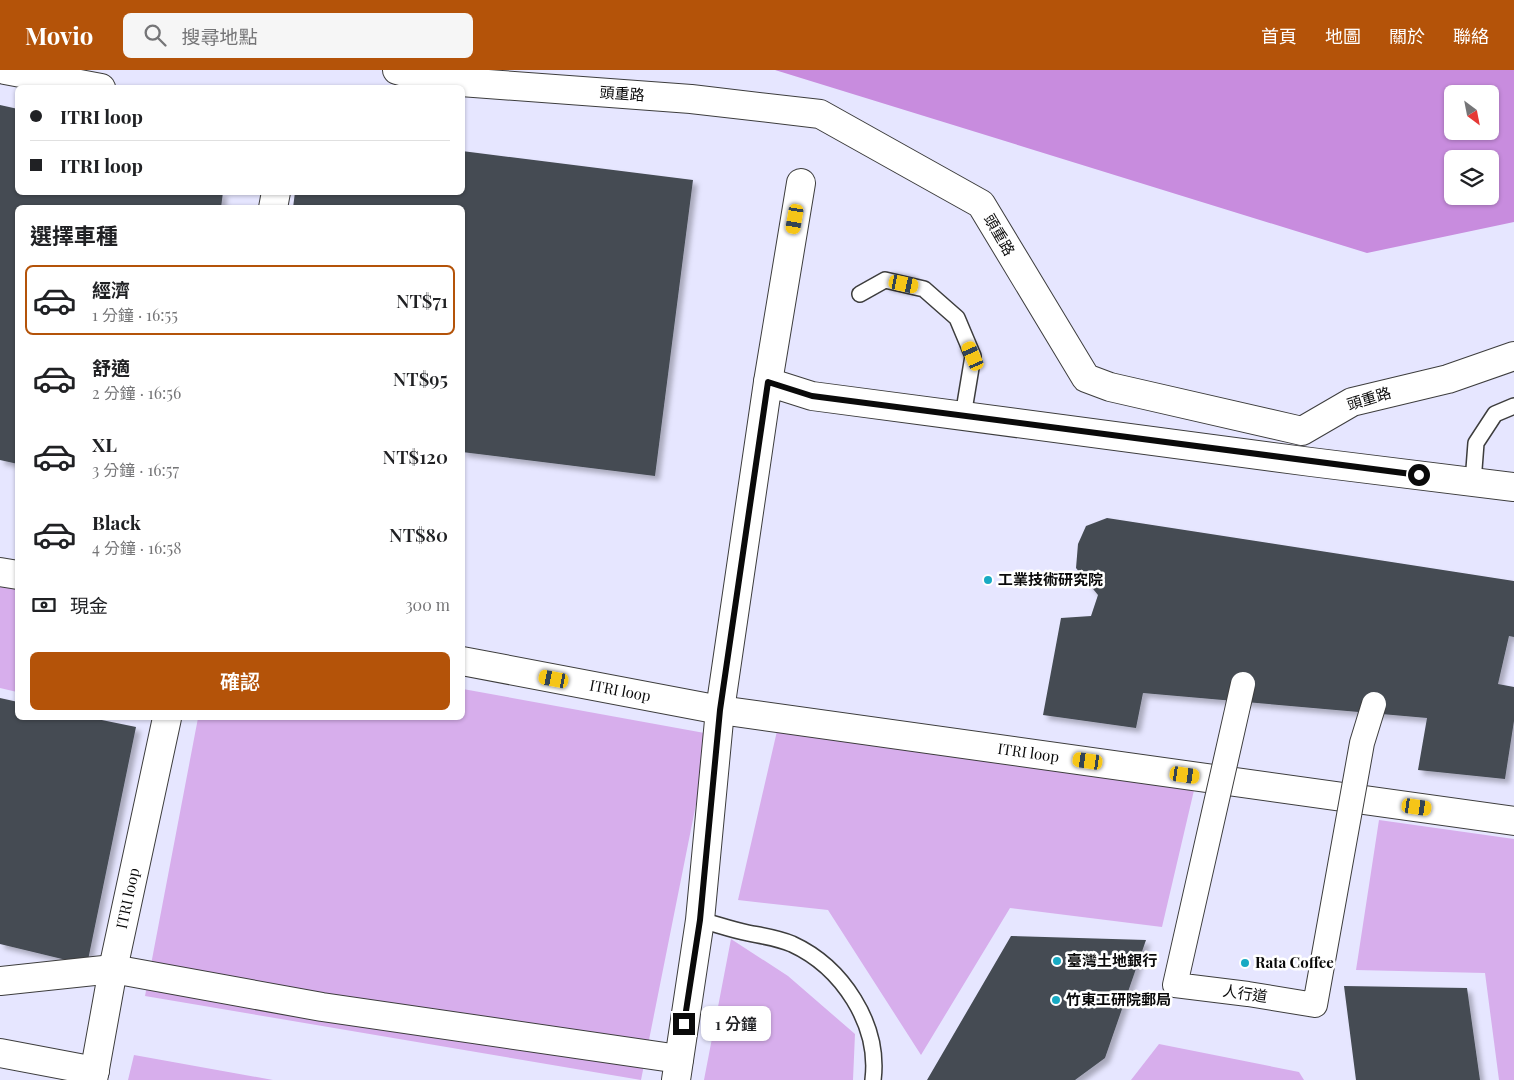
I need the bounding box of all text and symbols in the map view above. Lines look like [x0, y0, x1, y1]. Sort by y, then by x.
search box [123, 13, 473, 58]
text: Movio [25, 19, 93, 51]
icon: search [141, 21, 169, 49]
text: 搜尋地點 [181, 23, 257, 49]
text: 首頁 [1261, 24, 1297, 48]
text: 地圖 [1325, 24, 1361, 48]
text: 關於 [1389, 24, 1425, 48]
text: 聯絡 [1453, 24, 1489, 48]
street label: 頭重路 [599, 81, 645, 105]
north arrow [1444, 85, 1499, 140]
map controls [1444, 85, 1499, 205]
text: ITRI loop [60, 103, 143, 129]
button: layers [1444, 150, 1499, 205]
text: ITRI loop [60, 152, 143, 178]
car [785, 203, 804, 235]
street label: 頭重路 [980, 210, 1020, 259]
text: 選擇車種 [30, 220, 118, 250]
car [887, 274, 920, 294]
text: 經濟 [92, 276, 130, 302]
icon: car [32, 278, 77, 323]
text: NT$71 [396, 287, 448, 313]
text: 1 分鐘 · 16:55 [92, 304, 178, 325]
car [960, 339, 985, 373]
text: 舒適 [92, 354, 130, 380]
icon: car [32, 356, 77, 401]
text: NT$95 [393, 365, 448, 391]
text: 2 分鐘 · 16:56 [92, 382, 181, 403]
street label: 頭重路 [1344, 382, 1393, 414]
text: XL [92, 431, 117, 457]
icon: car [32, 434, 77, 479]
text: NT$120 [383, 443, 448, 469]
text: 3 分鐘 · 16:57 [92, 459, 179, 480]
route start [1408, 464, 1430, 486]
text: Black [92, 509, 141, 535]
icon: car [32, 512, 77, 557]
text: NT$80 [389, 521, 448, 547]
text: 4 分鐘 · 16:58 [92, 537, 182, 558]
place label: 工業技術研究院 [998, 569, 1103, 589]
marker: 工業技術研究院 [982, 574, 994, 586]
icon: cash [30, 591, 58, 619]
text: 現金 [70, 592, 108, 618]
text: 300 m [405, 594, 450, 615]
button: 確認 [30, 652, 450, 710]
car [537, 669, 570, 689]
street label: ITRI loop [588, 674, 653, 706]
street label: ITRI loop [997, 738, 1061, 766]
car [1072, 751, 1103, 771]
car [1169, 765, 1200, 785]
car [1401, 797, 1432, 817]
street label: ITRI loop [111, 866, 144, 931]
place label: 臺灣土地銀行 [1067, 950, 1157, 970]
place label: Rata Coffee [1255, 952, 1334, 972]
marker: 臺灣土地銀行 [1051, 955, 1063, 967]
marker: Rata Coffee [1239, 957, 1251, 969]
street label: 人行道 [1221, 980, 1269, 1006]
place label: 竹東工研院郵局 [1066, 989, 1171, 1009]
marker: 竹東工研院郵局 [1050, 994, 1062, 1006]
callout: 1 分鐘 [702, 1006, 772, 1042]
route end [673, 1013, 695, 1035]
text: 1 分鐘 [715, 1013, 757, 1034]

